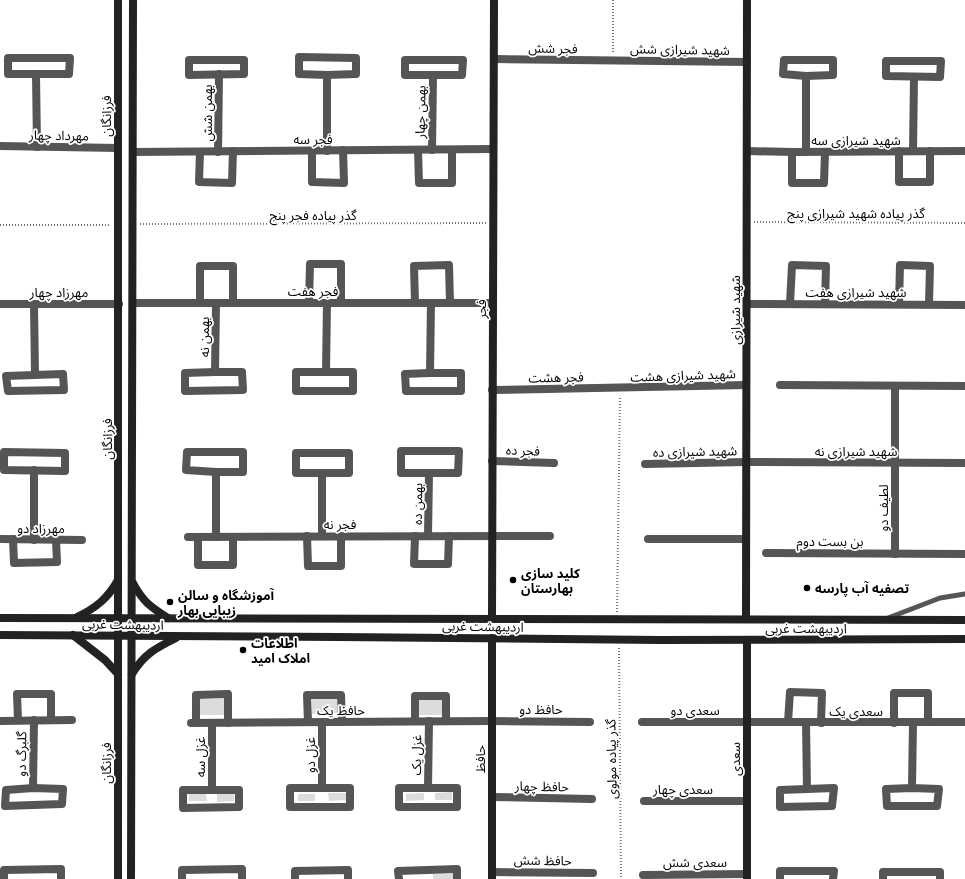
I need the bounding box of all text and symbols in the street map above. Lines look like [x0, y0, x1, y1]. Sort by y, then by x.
street label: فجر شش [528, 41, 578, 57]
street label: شهید شیرازی شش [630, 41, 730, 59]
street label: بهمن شش [200, 84, 216, 142]
street label: بهمن چهار [413, 85, 431, 140]
street label: فرزانگان [99, 95, 115, 137]
street label: مهرداد چهار [28, 127, 89, 146]
street label: فجر سه [293, 132, 333, 148]
street label: شهید شیرازی سه [811, 133, 901, 149]
street label: گذر پیاده شهید شیرازی پنج [787, 206, 925, 224]
street label: گذر پیاده فجر پنج [269, 208, 357, 226]
street label: شهید شیرازی [728, 275, 744, 345]
street label: فجر هفت [288, 284, 339, 300]
street label: مهرزاد چهار [29, 285, 88, 302]
street label: شهید شیرازی هفت [805, 285, 907, 301]
street label: فجر [474, 299, 490, 320]
street label: بهمن نه [197, 317, 213, 357]
street label: شهید شیرازی هشت [630, 366, 736, 386]
street label: فجر هشت [528, 370, 584, 386]
street label: فرزانگان [100, 418, 116, 460]
street label: فجر ده [506, 442, 540, 460]
street label: شهید شیرازی ده [653, 443, 737, 461]
street label: شهید شیرازی نه [815, 444, 897, 460]
street label: بهمن ده [410, 483, 426, 525]
street label: لطیف دو [876, 484, 892, 532]
street label: فجر نه [324, 517, 356, 533]
street label: مهرزاد دو [17, 521, 65, 537]
street label: بن بست دوم [797, 534, 863, 551]
place label: کلید سازی بهارستان [521, 566, 580, 597]
marker: کلید سازی بهارستان [508, 575, 518, 585]
place label: تصفیه آب پارسه [815, 581, 909, 597]
marker: تصفیه آب پارسه [802, 583, 812, 593]
place label: آموزشگاه و سالن زیبایی بهار [177, 588, 275, 619]
marker: آموزشگاه و سالن زیبایی بهار [165, 597, 175, 607]
street label: اردیبهشت غربی [82, 616, 164, 634]
street label: اردیبهشت غربی [442, 618, 524, 636]
street label: اردیبهشت غربی [765, 621, 847, 637]
place label: اطلاعات املاک امید [251, 636, 310, 667]
marker: اطلاعات املاک امید [238, 645, 248, 655]
street label: حافظ دو [519, 702, 563, 718]
street label: حافظ یک [317, 703, 365, 719]
street label: سعدی دو [670, 703, 720, 719]
street label: سعدی یک [829, 704, 883, 720]
street label: گذر پیاده مولوی [603, 718, 622, 799]
street label: گلبرگ دو [14, 731, 30, 777]
street label: غزل یک [409, 734, 425, 775]
street label: غزل سه [193, 736, 209, 777]
street label: غزل دو [303, 736, 319, 773]
street label: فرزانگان [99, 742, 115, 784]
street label: سعدی [728, 742, 744, 776]
street label: حافظ [473, 745, 489, 773]
street label: حافظ چهار [514, 779, 570, 797]
street label: سعدی چهار [652, 782, 713, 799]
street label: حافظ شش [514, 852, 573, 870]
street label: سعدی شش [663, 855, 727, 871]

